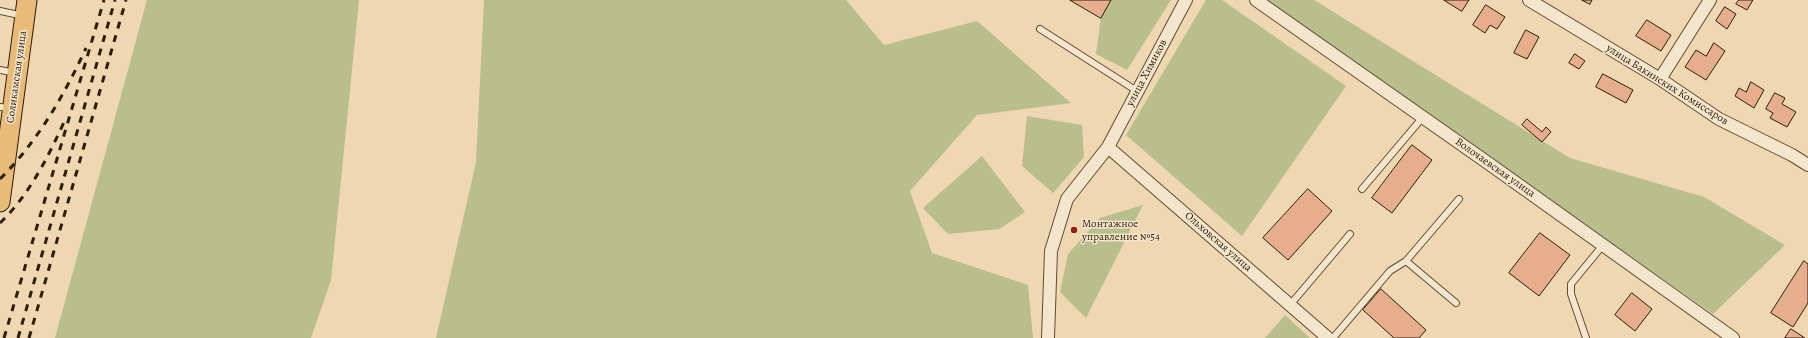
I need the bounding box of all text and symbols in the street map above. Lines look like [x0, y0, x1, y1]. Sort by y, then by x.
street label: Соликамская улица [4, 30, 30, 124]
street label: улица Химиков [1124, 37, 1170, 109]
street label: улица Бакинских Комиссаров [1603, 42, 1731, 128]
street label: Волочаевская улица [1452, 135, 1538, 201]
street label: Ольховская улица [1182, 209, 1254, 275]
place label: Монтажное управление №54 [1082, 217, 1160, 243]
marker: Монтажное управление №54 [1069, 225, 1079, 235]

